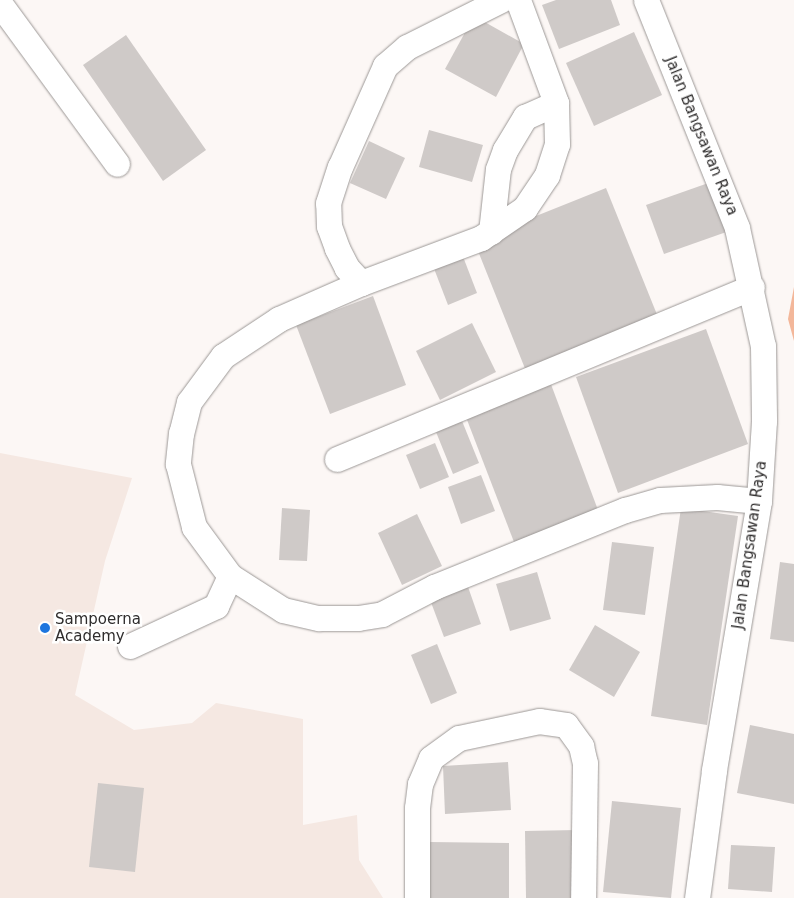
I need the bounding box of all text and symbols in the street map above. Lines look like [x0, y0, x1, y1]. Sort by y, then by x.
street label: Jalan Bangsawan Raya [661, 54, 741, 218]
street label: Jalan Bangsawan Raya [729, 460, 771, 630]
place label: Sampoerna Academy [55, 610, 141, 645]
marker: Sampoerna Academy [39, 622, 51, 634]

